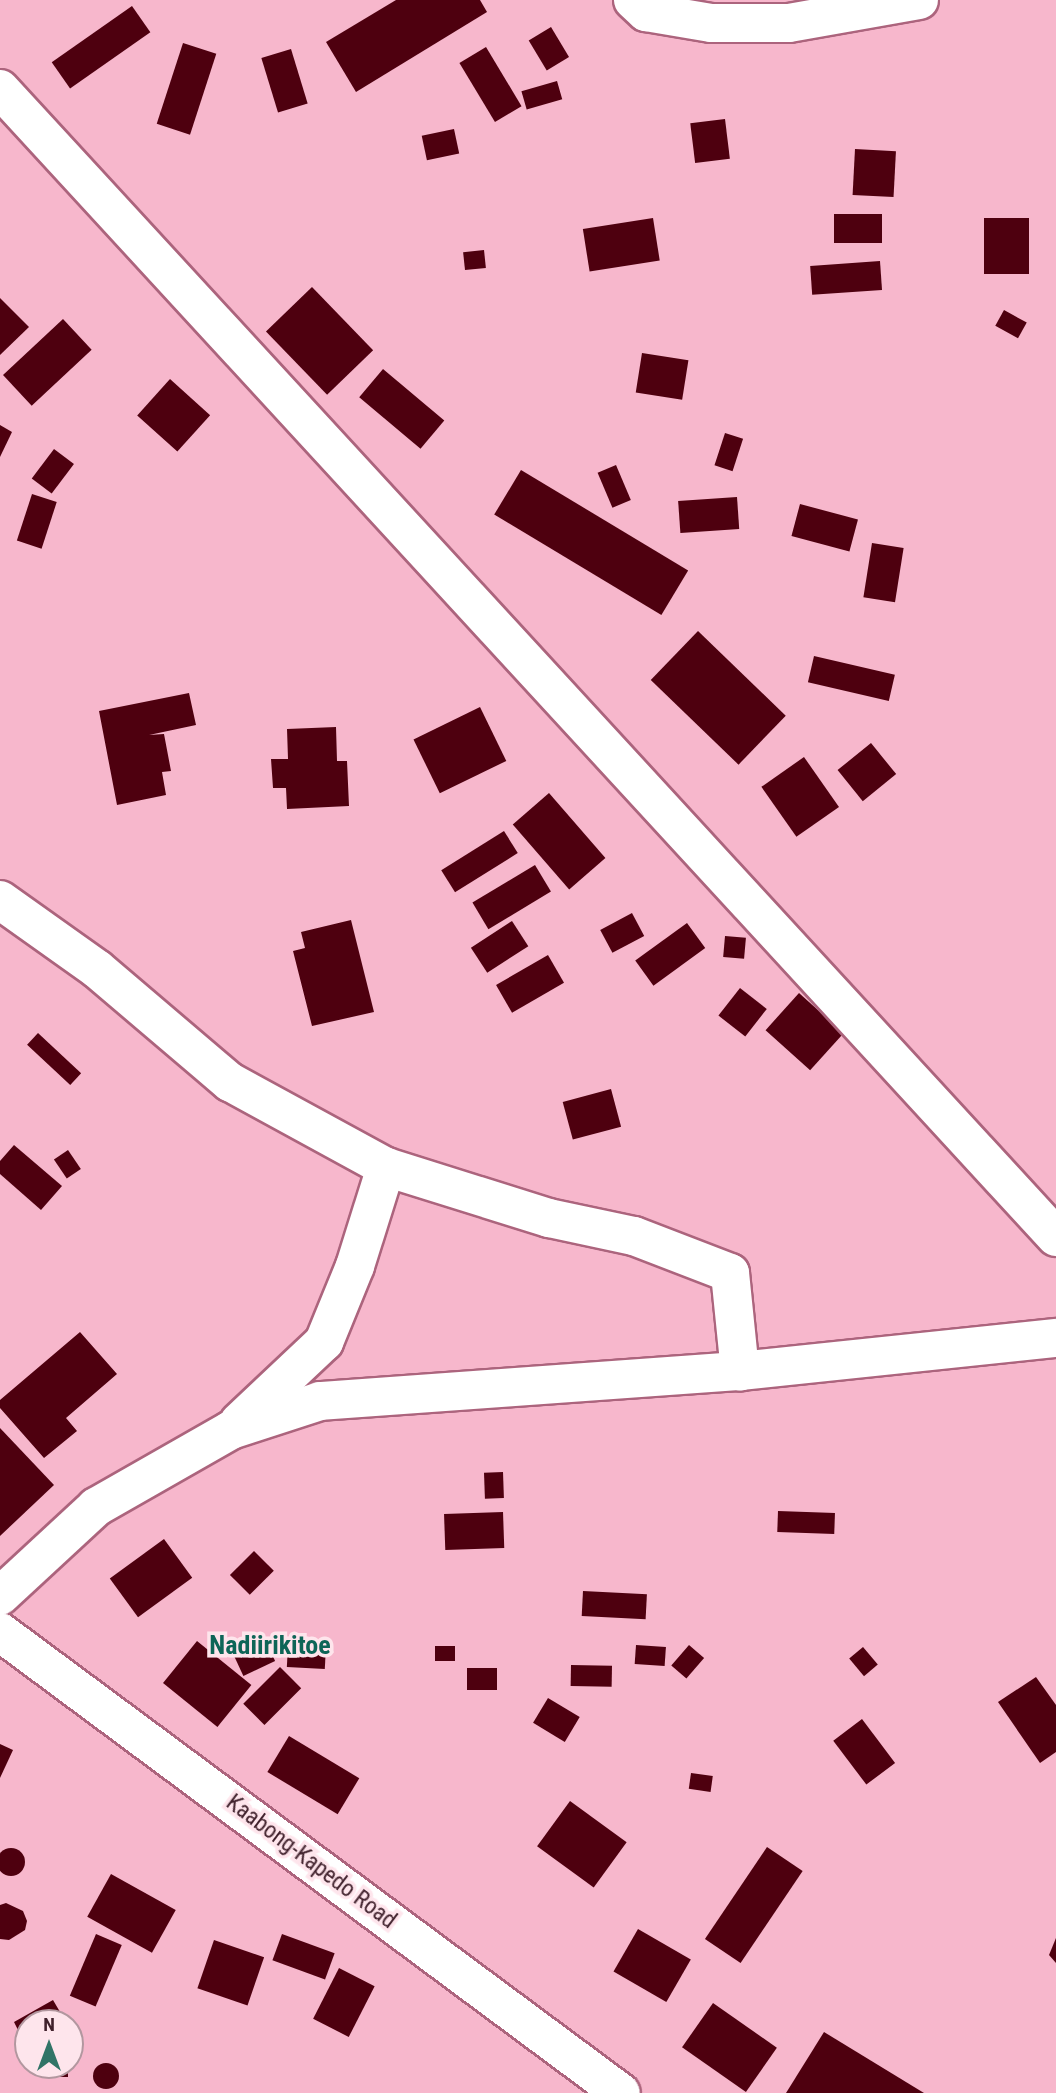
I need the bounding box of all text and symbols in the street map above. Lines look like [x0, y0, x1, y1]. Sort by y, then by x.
district label: Nadiirikitoe [209, 1630, 331, 1662]
street label: Kaabong-Kapedo Road [221, 1789, 401, 1935]
north arrow [14, 2009, 84, 2079]
text: N [43, 2013, 55, 2036]

